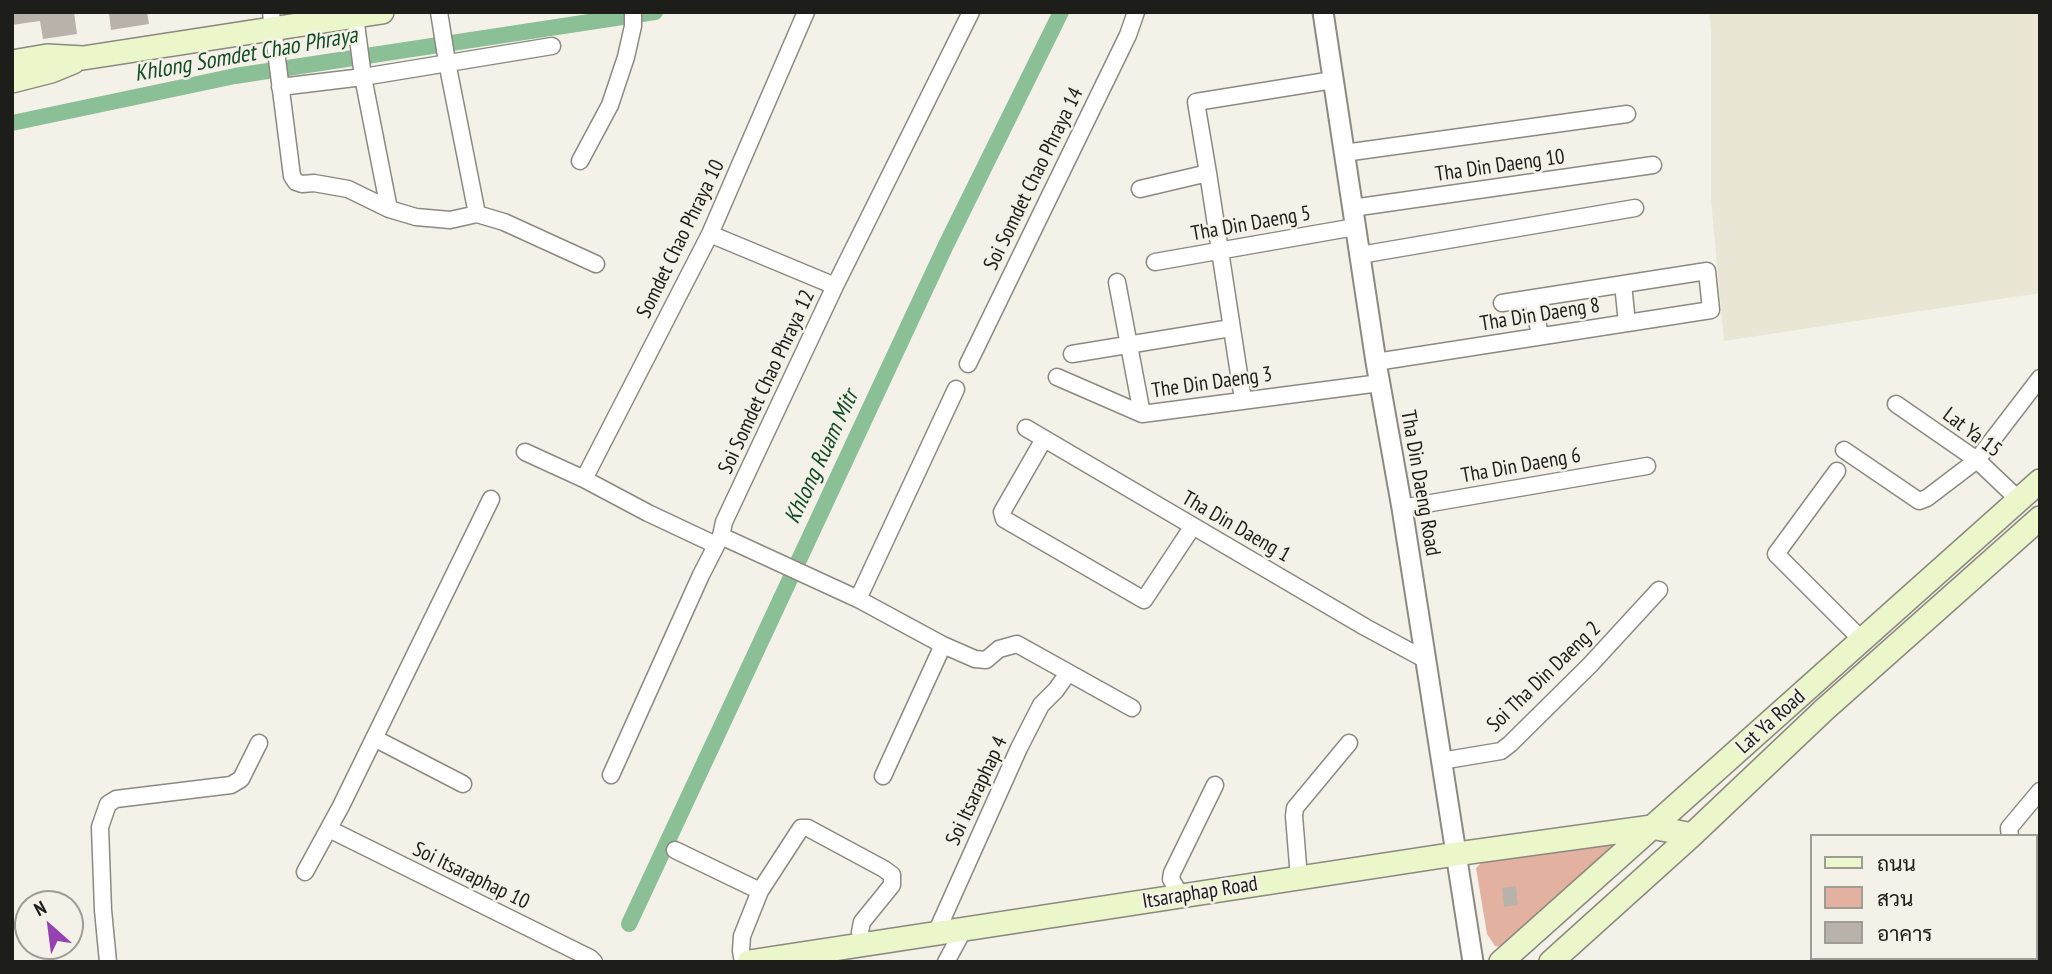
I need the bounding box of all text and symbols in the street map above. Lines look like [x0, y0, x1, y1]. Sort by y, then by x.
water label: Khlong Somdet Chao Phraya [133, 22, 359, 88]
street label: Soi Somdet Chao Phraya 14 [979, 84, 1089, 274]
street label: Tha Din Daeng 10 [1434, 144, 1566, 188]
street label: Somdet Chao Phraya 10 [632, 156, 730, 322]
street label: Tha Din Daeng 5 [1189, 201, 1313, 247]
street label: Soi Somdet Chao Phraya 12 [713, 286, 821, 478]
street label: Tha Din Daeng 8 [1478, 293, 1602, 337]
street label: The Din Daeng 3 [1150, 362, 1274, 404]
water label: Khlong Ruam Mitr [779, 386, 865, 528]
street label: Lat Ya 15 [1938, 403, 2006, 463]
street label: Tha Din Daeng Road [1395, 408, 1445, 558]
street label: Tha Din Daeng 6 [1459, 443, 1583, 489]
street label: Tha Din Daeng 1 [1177, 486, 1295, 568]
street label: Soi Tha Din Daeng 2 [1482, 616, 1606, 738]
street label: Lat Ya Road [1731, 685, 1811, 759]
street label: Soi Itsaraphap 4 [941, 733, 1013, 849]
legend [1811, 834, 2038, 960]
street label: Soi Itsaraphap 10 [409, 837, 533, 915]
text: ถนน [1877, 850, 1916, 877]
street label: Itsaraphap Road [1140, 871, 1260, 915]
text: สวน [1877, 885, 1913, 912]
north arrow [14, 890, 84, 960]
text: N [30, 895, 50, 921]
text: อาคาร [1877, 920, 1933, 947]

